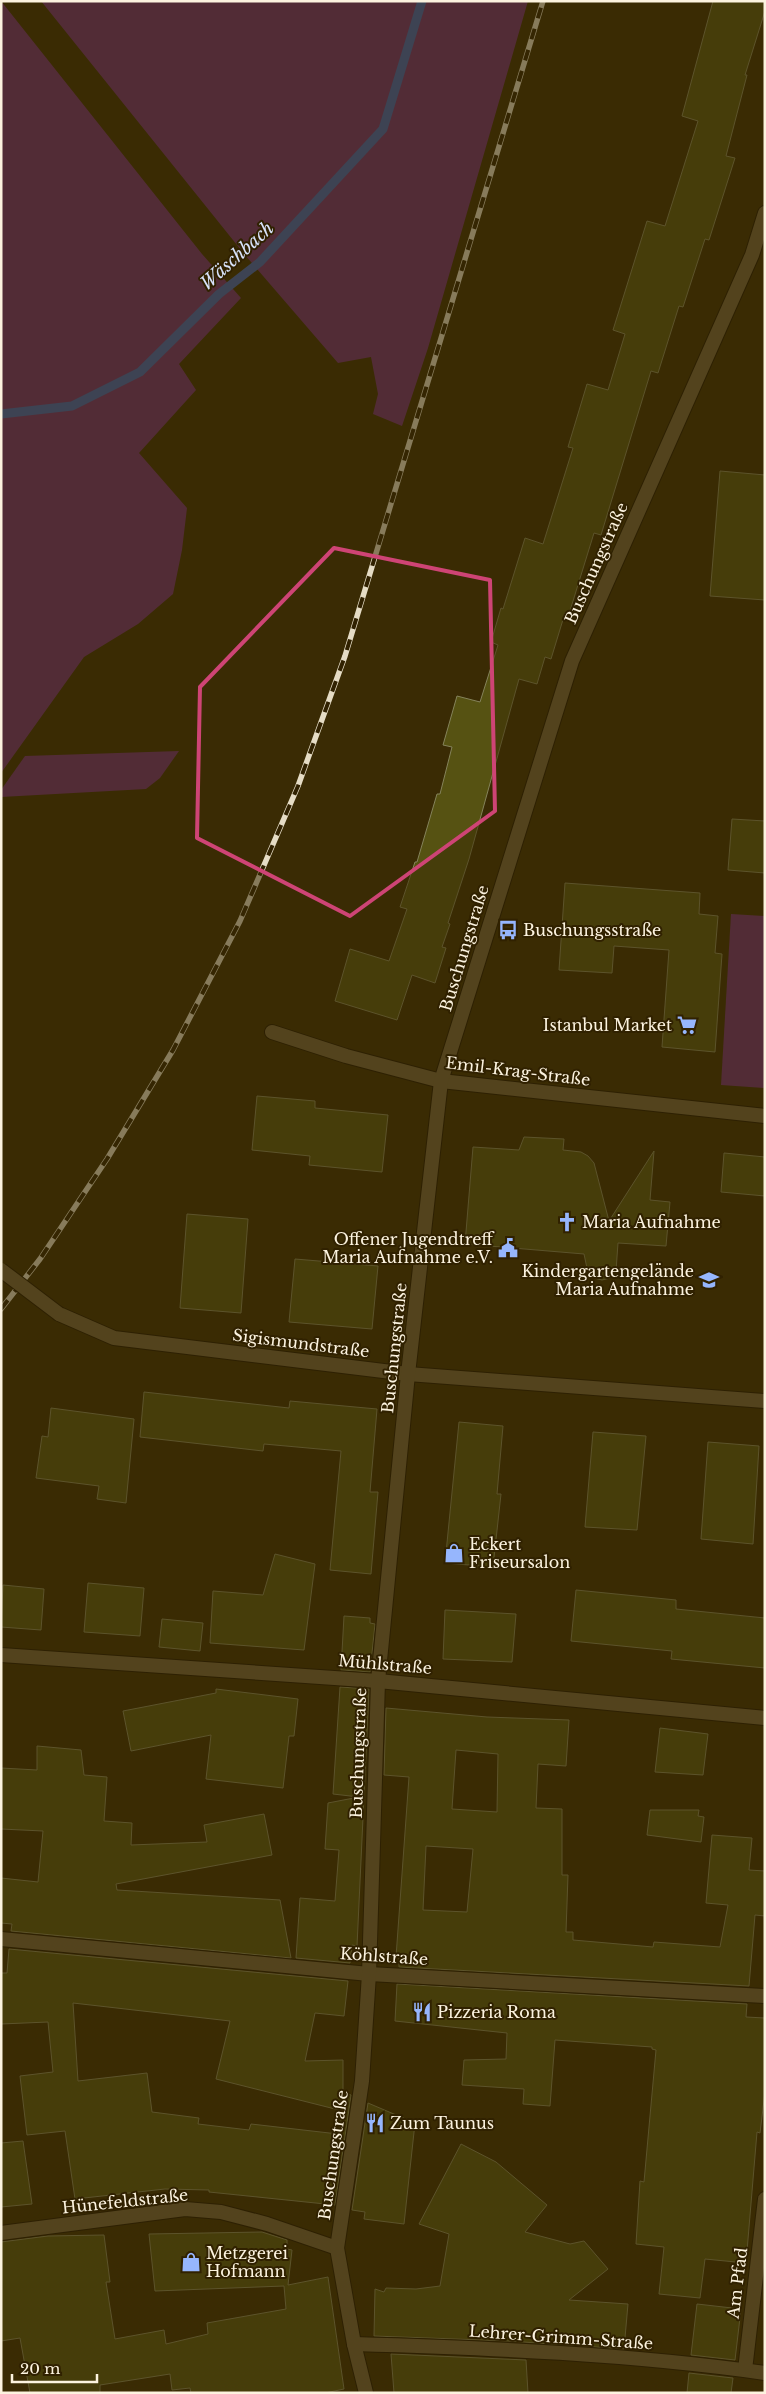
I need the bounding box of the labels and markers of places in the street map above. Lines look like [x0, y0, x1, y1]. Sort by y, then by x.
bus stop icon: Buschungsstraße [497, 919, 519, 941]
place label: Buschungsstraße [523, 920, 661, 940]
supermarket icon: Istanbul Market [676, 1014, 698, 1036]
place label: Istanbul Market [543, 1015, 672, 1035]
church icon: Maria Aufnahme [556, 1211, 578, 1233]
place label: Maria Aufnahme [582, 1212, 721, 1232]
place label: Offener Jugendtreff Maria Aufnahme e.V. [322, 1229, 495, 1267]
public building icon: Offener Jugendtreff Maria Aufnahme e.V. [497, 1237, 519, 1259]
place label: Kindergartengelände Maria Aufnahme [521, 1261, 694, 1299]
school or university icon: Kindergartengelände Maria Aufnahme [698, 1269, 720, 1291]
place label: Eckert Friseursalon [469, 1534, 570, 1572]
shop icon: Eckert Friseursalon [443, 1542, 465, 1564]
restaurant icon: Pizzeria Roma [411, 2001, 433, 2023]
place label: Pizzeria Roma [437, 2002, 556, 2022]
restaurant icon: Zum Taunus [364, 2112, 386, 2134]
place label: Zum Taunus [390, 2113, 494, 2133]
place label: Metzgerei Hofmann [206, 2243, 288, 2281]
shop icon: Metzgerei Hofmann [180, 2251, 202, 2273]

